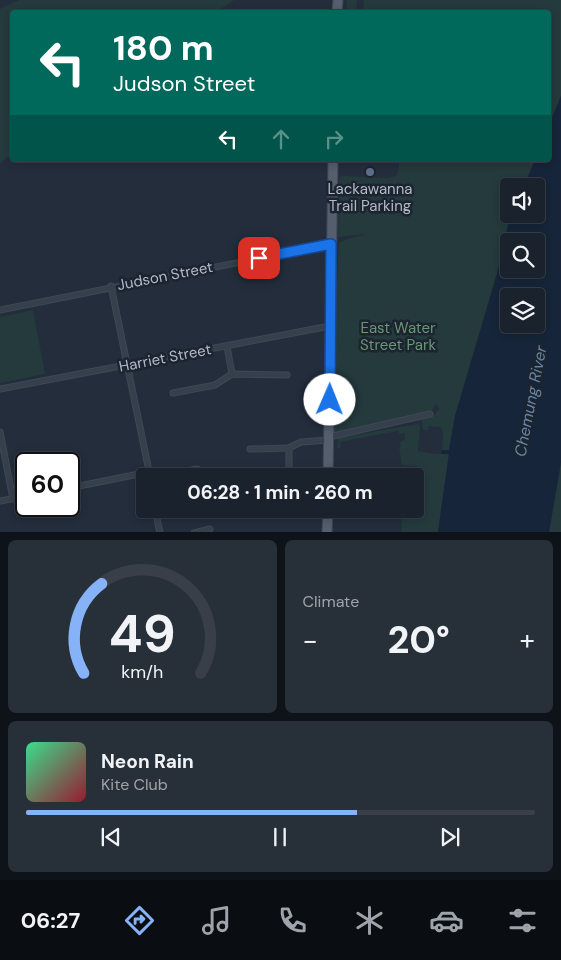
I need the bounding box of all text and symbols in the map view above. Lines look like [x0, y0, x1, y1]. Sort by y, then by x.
text: 180 m [113, 25, 214, 71]
icon: left [30, 30, 95, 95]
text: Judson Street [113, 69, 255, 98]
icon: left [214, 125, 242, 153]
icon: ahead [267, 125, 295, 153]
icon: right [320, 125, 348, 153]
marker: Lackawanna Trail Parking [364, 166, 376, 178]
map controls [500, 178, 545, 333]
button: sound [500, 178, 545, 223]
place label: Lackawanna Trail Parking [328, 179, 412, 216]
button: search [500, 233, 545, 278]
pin [238, 237, 280, 279]
icon: arrive [245, 244, 273, 272]
street label: Judson Street [115, 257, 215, 295]
button: layers [500, 288, 545, 333]
park label: East Water Street Park [360, 318, 436, 355]
street label: Harriet Street [117, 339, 213, 377]
water label: Chemung River [509, 343, 552, 458]
position arrow [303, 373, 355, 425]
speed limit sign: 60 [15, 452, 80, 517]
text: 06:28 · 1 min · 260 m [187, 480, 373, 505]
text: Climate [303, 591, 359, 612]
text: 49 [109, 600, 176, 668]
text: 20° [388, 615, 450, 665]
text: − [303, 622, 318, 659]
text: + [520, 622, 535, 659]
text: km/h [121, 660, 163, 684]
text: Neon Rain [101, 749, 194, 774]
text: Kite Club [101, 774, 168, 795]
icon: previous [97, 823, 125, 851]
icon: pause [266, 823, 294, 851]
icon: next [436, 823, 464, 851]
icon: directions [122, 903, 157, 938]
icon: music [199, 903, 234, 938]
icon: phone [275, 903, 310, 938]
icon: climate [352, 903, 387, 938]
icon: car [429, 903, 464, 938]
icon: filters [505, 903, 540, 938]
text: 06:27 [21, 906, 80, 935]

